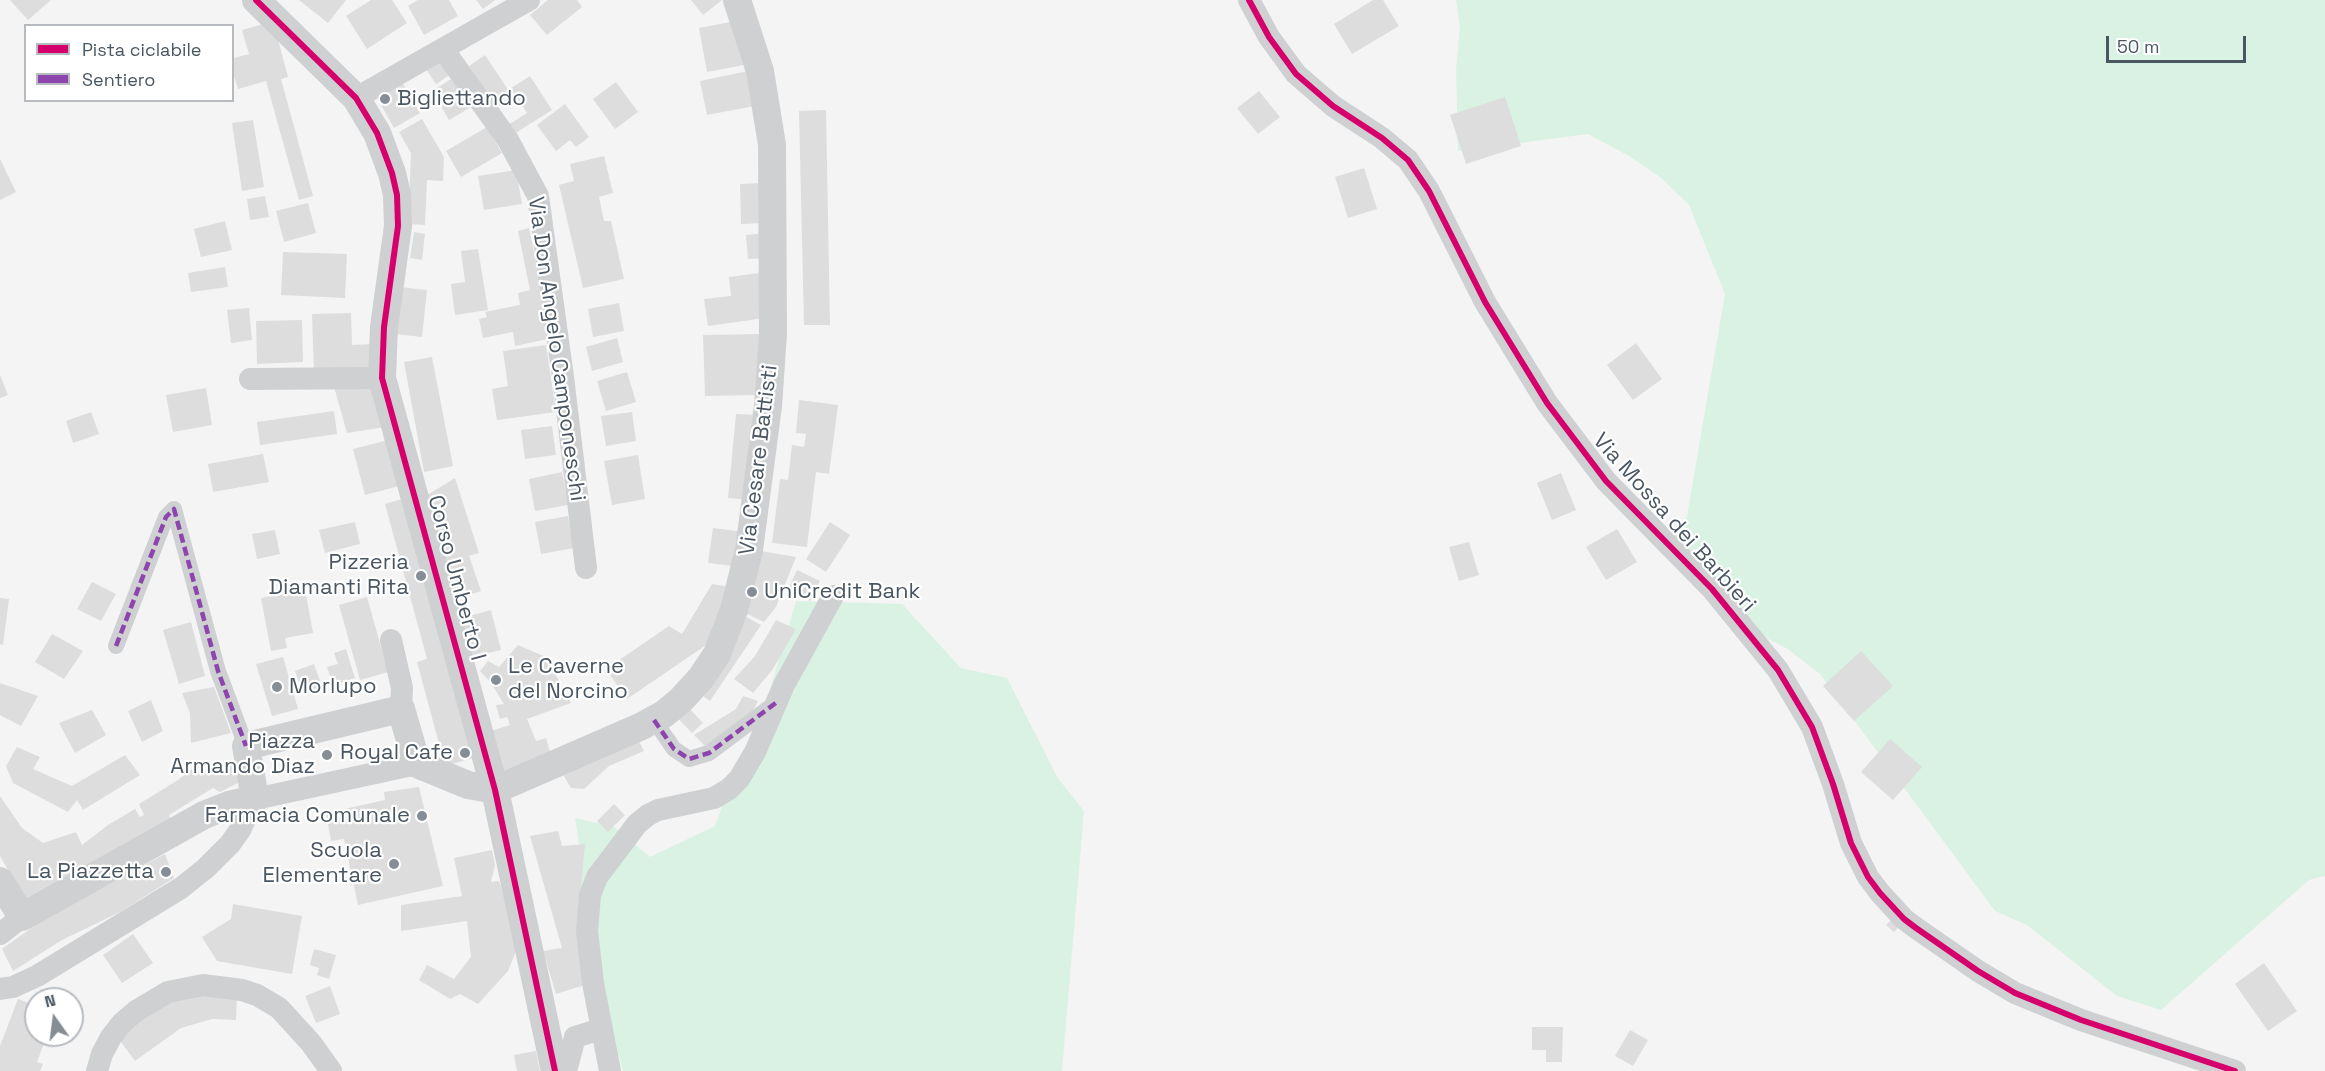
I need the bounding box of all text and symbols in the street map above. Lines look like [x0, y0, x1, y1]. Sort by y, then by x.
legend [24, 24, 234, 102]
scale bar [2109, 24, 2248, 62]
text: 50 m [2117, 35, 2159, 58]
text: Pista ciclabile [82, 38, 201, 61]
text: Sentiero [82, 68, 155, 91]
place label: Bigliettando [397, 86, 526, 112]
marker: Bigliettando [378, 92, 392, 106]
street label: Via Don Angelo Camponeschi [522, 195, 590, 503]
street label: Via Cesare Battisti [734, 363, 784, 557]
street label: Via Mossa dei Barbieri [1587, 428, 1761, 618]
street label: Corso Umberto I [421, 492, 491, 664]
place label: Pizzeria Diamanti Rita [268, 550, 409, 602]
marker: Pizzeria Diamanti Rita [414, 569, 428, 583]
place label: UniCredit Bank [764, 579, 920, 605]
marker: UniCredit Bank [745, 585, 759, 599]
place label: Le Caverne del Norcino [508, 654, 628, 706]
marker: Le Caverne del Norcino [489, 673, 503, 687]
place label: Morlupo [289, 674, 377, 700]
marker: Morlupo [270, 680, 284, 694]
place label: Piazza Armando Diaz [170, 729, 315, 780]
place label: Royal Cafe [340, 740, 453, 766]
marker: Royal Cafe [458, 746, 472, 760]
marker: Piazza Armando Diaz [320, 748, 334, 762]
place label: Farmacia Comunale [205, 803, 410, 829]
marker: Farmacia Comunale [415, 809, 429, 823]
place label: Scuola Elementare [262, 838, 382, 890]
marker: Scuola Elementare [387, 857, 401, 871]
place label: La Piazzetta [27, 859, 154, 885]
marker: La Piazzetta [159, 865, 173, 879]
north arrow [24, 987, 84, 1047]
text: N [42, 990, 58, 1012]

